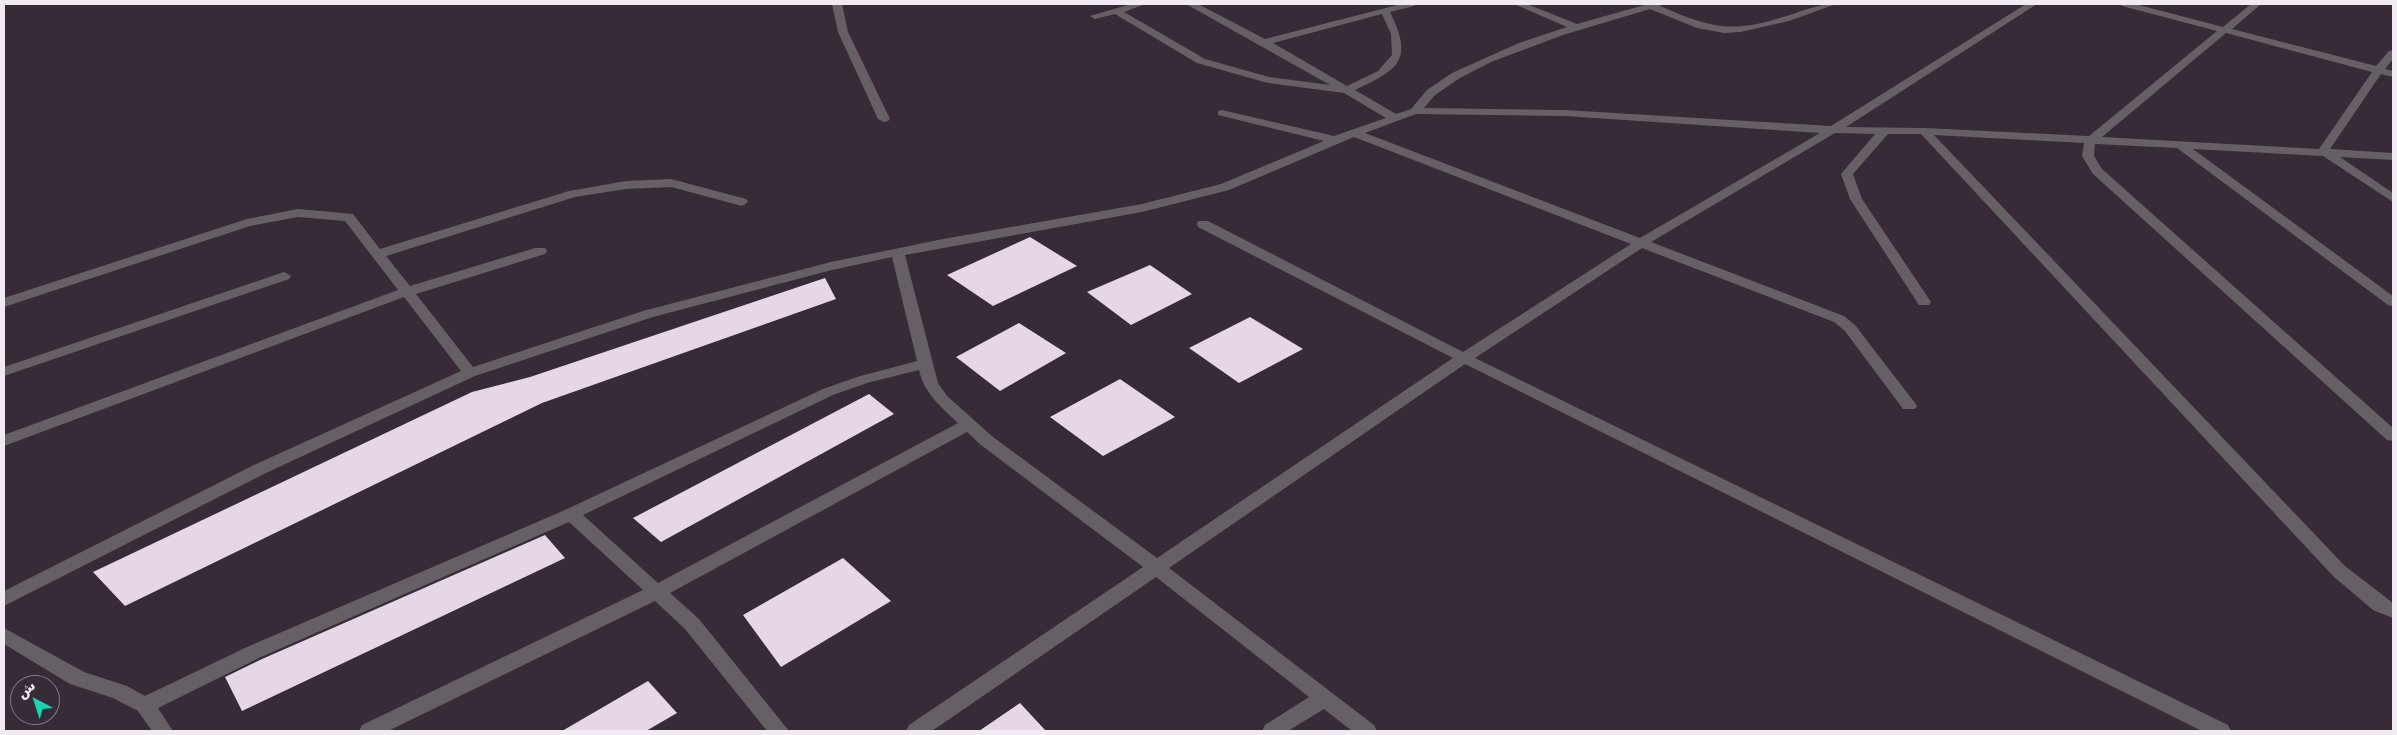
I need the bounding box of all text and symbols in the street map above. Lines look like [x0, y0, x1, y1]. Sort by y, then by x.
north arrow [10, 675, 60, 725]
text: ش [13, 677, 39, 702]

